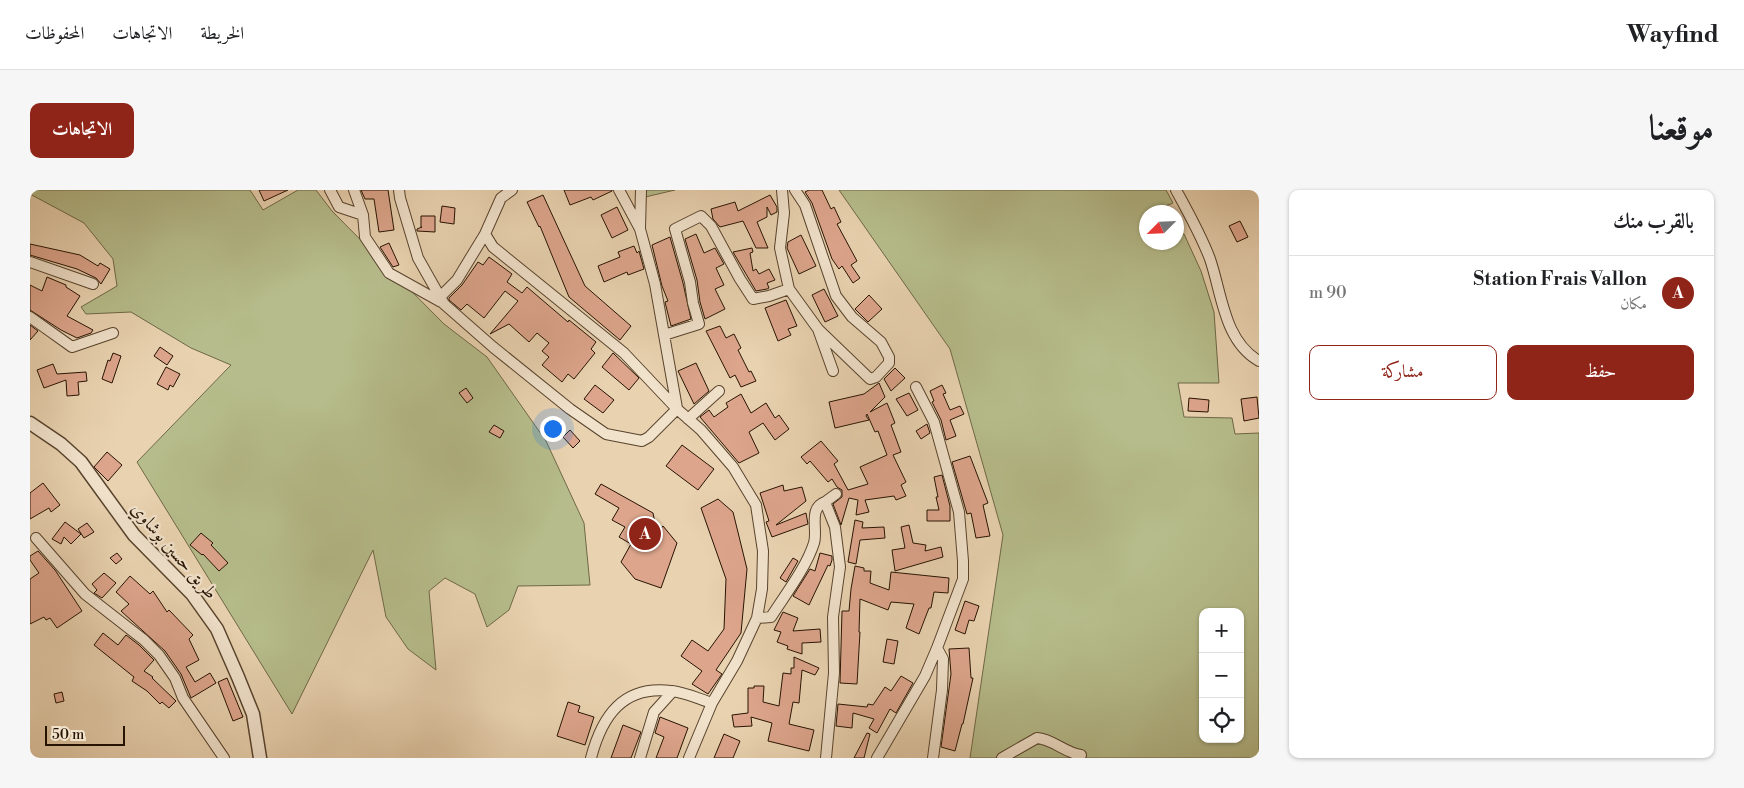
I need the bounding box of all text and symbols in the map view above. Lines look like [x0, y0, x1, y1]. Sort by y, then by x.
text: Wayfind [1627, 20, 1719, 50]
text: المحفوظات [25, 22, 84, 45]
text: الاتجاهات [112, 22, 172, 45]
text: الخريطة [200, 22, 244, 45]
button: الاتجاهات [30, 103, 134, 158]
text: موقعنا [1649, 107, 1714, 150]
north arrow [1139, 205, 1184, 250]
text: بالقرب منك [1613, 209, 1694, 235]
text: Station Frais Vallon [1473, 267, 1647, 291]
text: 90 m [1309, 283, 1347, 303]
text: A [1672, 283, 1684, 303]
text: مكان [1620, 294, 1647, 314]
button: مشاركة [1309, 345, 1497, 400]
button: حفظ [1507, 345, 1694, 400]
your location [540, 416, 566, 442]
street label: طريق حسين بوشاوي [123, 498, 222, 606]
pin: A [629, 515, 661, 553]
map controls [1199, 608, 1244, 743]
button: + [1199, 608, 1244, 653]
button: − [1199, 653, 1244, 698]
button: locate [1199, 698, 1244, 743]
scale bar [45, 723, 125, 746]
text: 50 m [52, 726, 84, 744]

